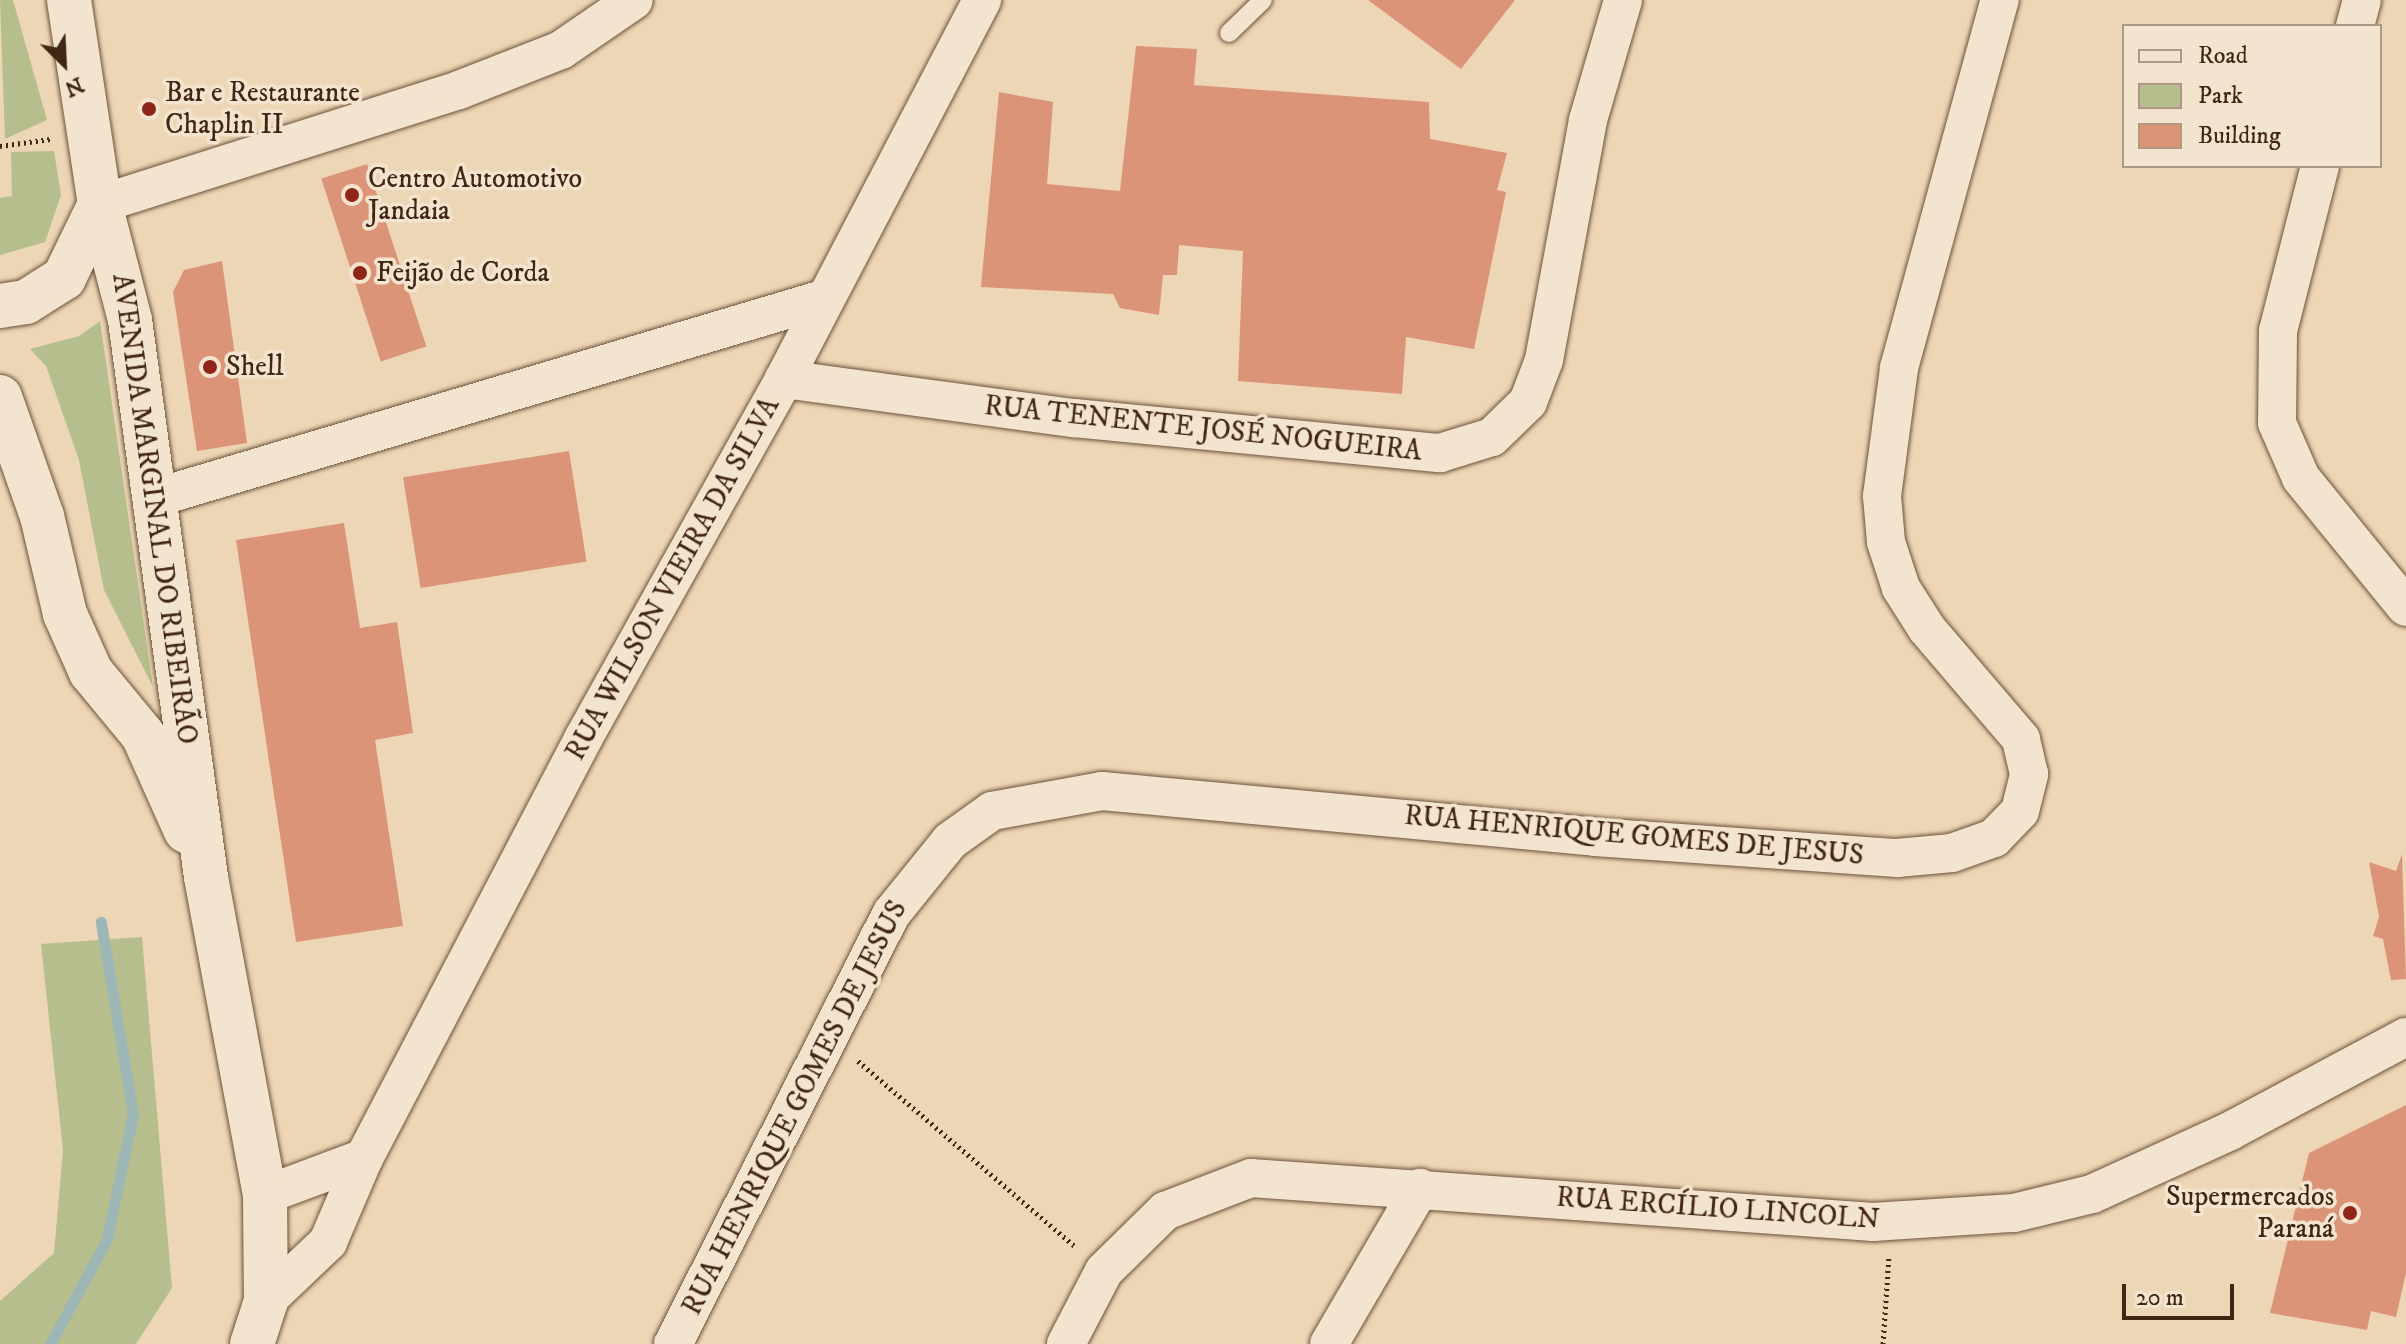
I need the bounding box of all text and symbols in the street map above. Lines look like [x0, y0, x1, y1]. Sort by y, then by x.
north arrow [24, 24, 104, 104]
legend [2122, 24, 2382, 168]
text: Road [2198, 41, 2248, 71]
text: N [60, 70, 88, 102]
place label: Bar e Restaurante Chaplin II [165, 76, 360, 142]
text: Park [2198, 81, 2243, 111]
marker: Bar e Restaurante Chaplin II [140, 100, 158, 118]
text: Building [2198, 121, 2281, 151]
place label: Centro Automotivo Jandaia [368, 162, 582, 228]
marker: Centro Automotivo Jandaia [343, 186, 361, 204]
place label: Feijão de Corda [376, 256, 549, 290]
marker: Feijão de Corda [351, 264, 369, 282]
street label: AVENIDA MARGINAL DO RIBEIRÃO [104, 272, 204, 746]
place label: Shell [226, 350, 284, 384]
marker: Shell [201, 358, 219, 376]
street label: RUA TENENTE JOSÉ NOGUEIRA [983, 389, 1423, 469]
street label: RUA WILSON VIEIRA DA SILVA [559, 392, 787, 766]
street label: RUA HENRIQUE GOMES DE JESUS [1403, 799, 1865, 873]
street label: RUA HENRIQUE GOMES DE JESUS [675, 895, 915, 1321]
place label: Supermercados Paraná [2166, 1180, 2334, 1246]
street label: RUA ERCÍLIO LINCOLN [1555, 1181, 1881, 1237]
marker: Supermercados Paraná [2341, 1204, 2359, 1222]
scale bar [2126, 1268, 2238, 1318]
text: 20 m [2136, 1283, 2184, 1313]

